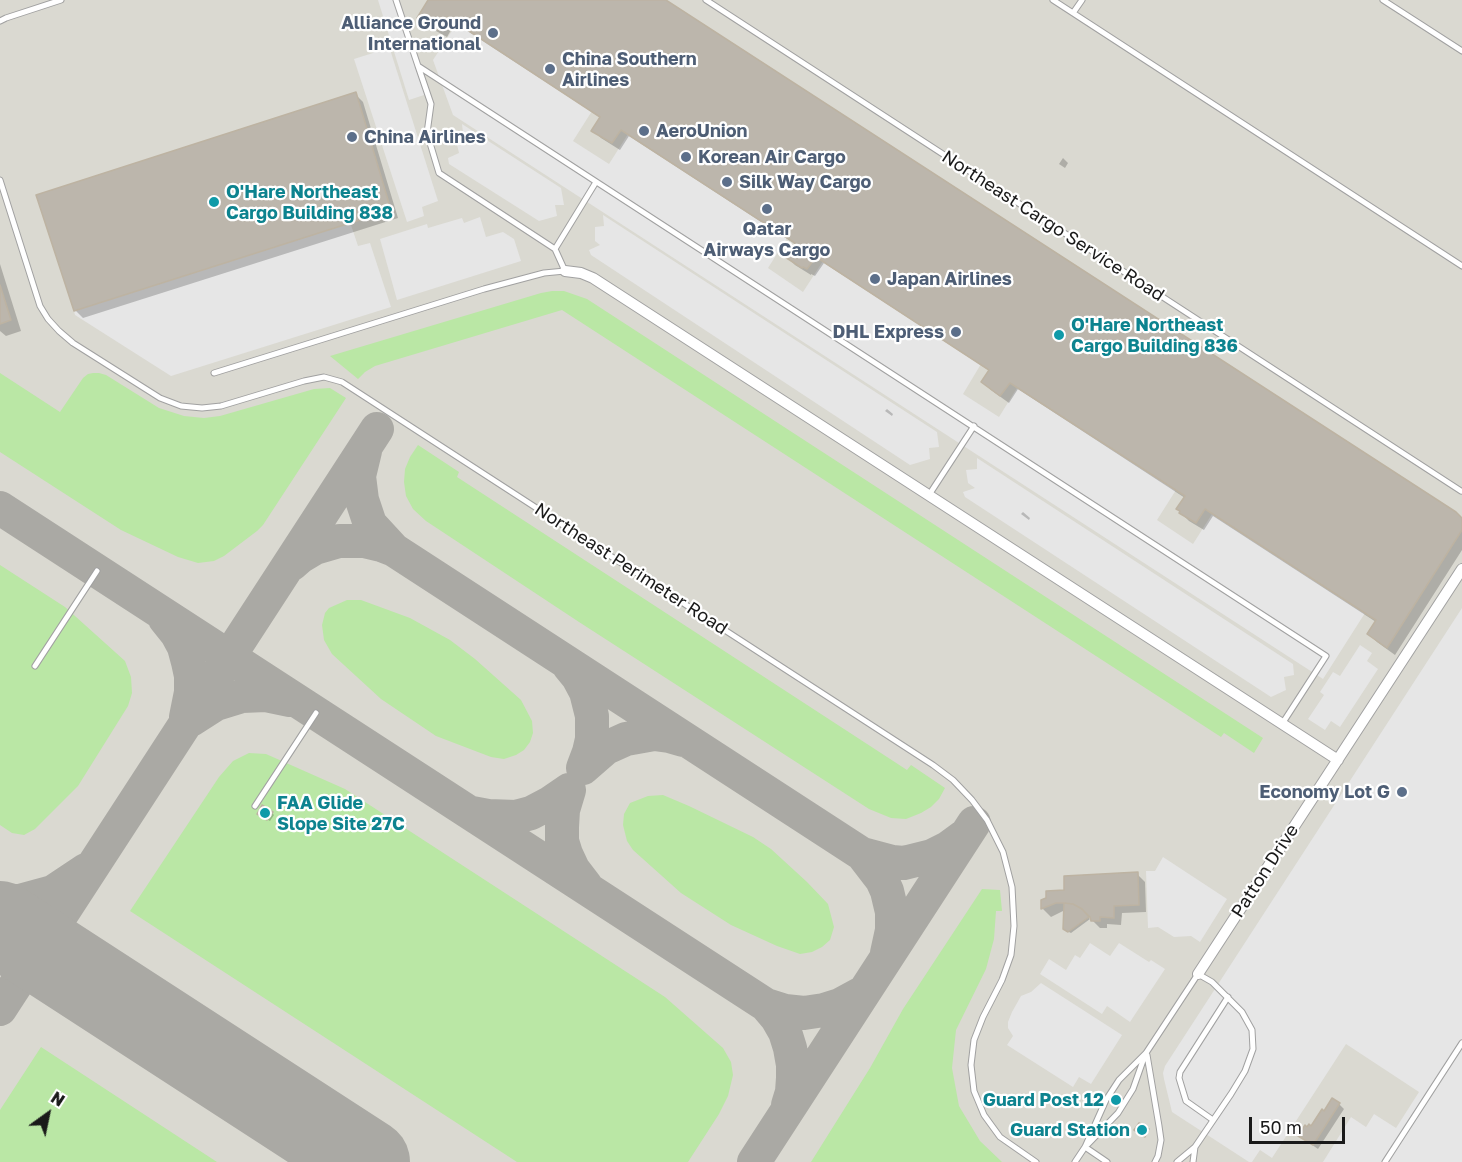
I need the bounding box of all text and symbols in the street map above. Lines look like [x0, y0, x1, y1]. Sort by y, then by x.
place label: Alliance Ground International [341, 12, 481, 54]
marker: Alliance Ground International [486, 26, 500, 40]
place label: China Southern Airlines [562, 48, 697, 90]
marker: China Southern Airlines [543, 62, 557, 76]
place label: AeroUnion [656, 120, 747, 142]
marker: AeroUnion [637, 124, 651, 138]
place label: China Airlines [364, 126, 486, 148]
marker: China Airlines [345, 130, 359, 144]
place label: Korean Air Cargo [698, 146, 846, 168]
street label: Northeast Cargo Service Road [938, 146, 1168, 306]
marker: Korean Air Cargo [679, 150, 693, 164]
place label: Silk Way Cargo [739, 171, 871, 193]
marker: Silk Way Cargo [720, 175, 734, 189]
place label: O'Hare Northeast Cargo Building 838 [226, 181, 393, 224]
marker: O'Hare Northeast Cargo Building 838 [207, 195, 221, 209]
marker: Qatar Airways Cargo [760, 202, 774, 216]
place label: Qatar Airways Cargo [704, 218, 830, 260]
place label: Japan Airlines [887, 268, 1012, 290]
marker: Japan Airlines [868, 272, 882, 286]
place label: O'Hare Northeast Cargo Building 836 [1071, 314, 1238, 356]
place label: DHL Express [832, 321, 944, 343]
marker: DHL Express [949, 325, 963, 339]
marker: O'Hare Northeast Cargo Building 836 [1052, 328, 1066, 342]
street label: Northeast Perimeter Road [531, 499, 731, 639]
place label: Economy Lot G [1259, 781, 1390, 803]
marker: Economy Lot G [1395, 785, 1409, 799]
place label: FAA Glide Slope Site 27C [277, 792, 405, 834]
marker: FAA Glide Slope Site 27C [258, 806, 272, 820]
street label: Patton Drive [1227, 820, 1303, 922]
north arrow [18, 1084, 78, 1144]
text: N [47, 1087, 68, 1111]
place label: Guard Post 12 [983, 1089, 1104, 1111]
marker: Guard Post 12 [1109, 1093, 1123, 1107]
scale bar [1252, 1105, 1348, 1143]
text: 50 m [1260, 1116, 1302, 1138]
place label: Guard Station [1010, 1119, 1130, 1141]
marker: Guard Station [1135, 1123, 1149, 1137]

